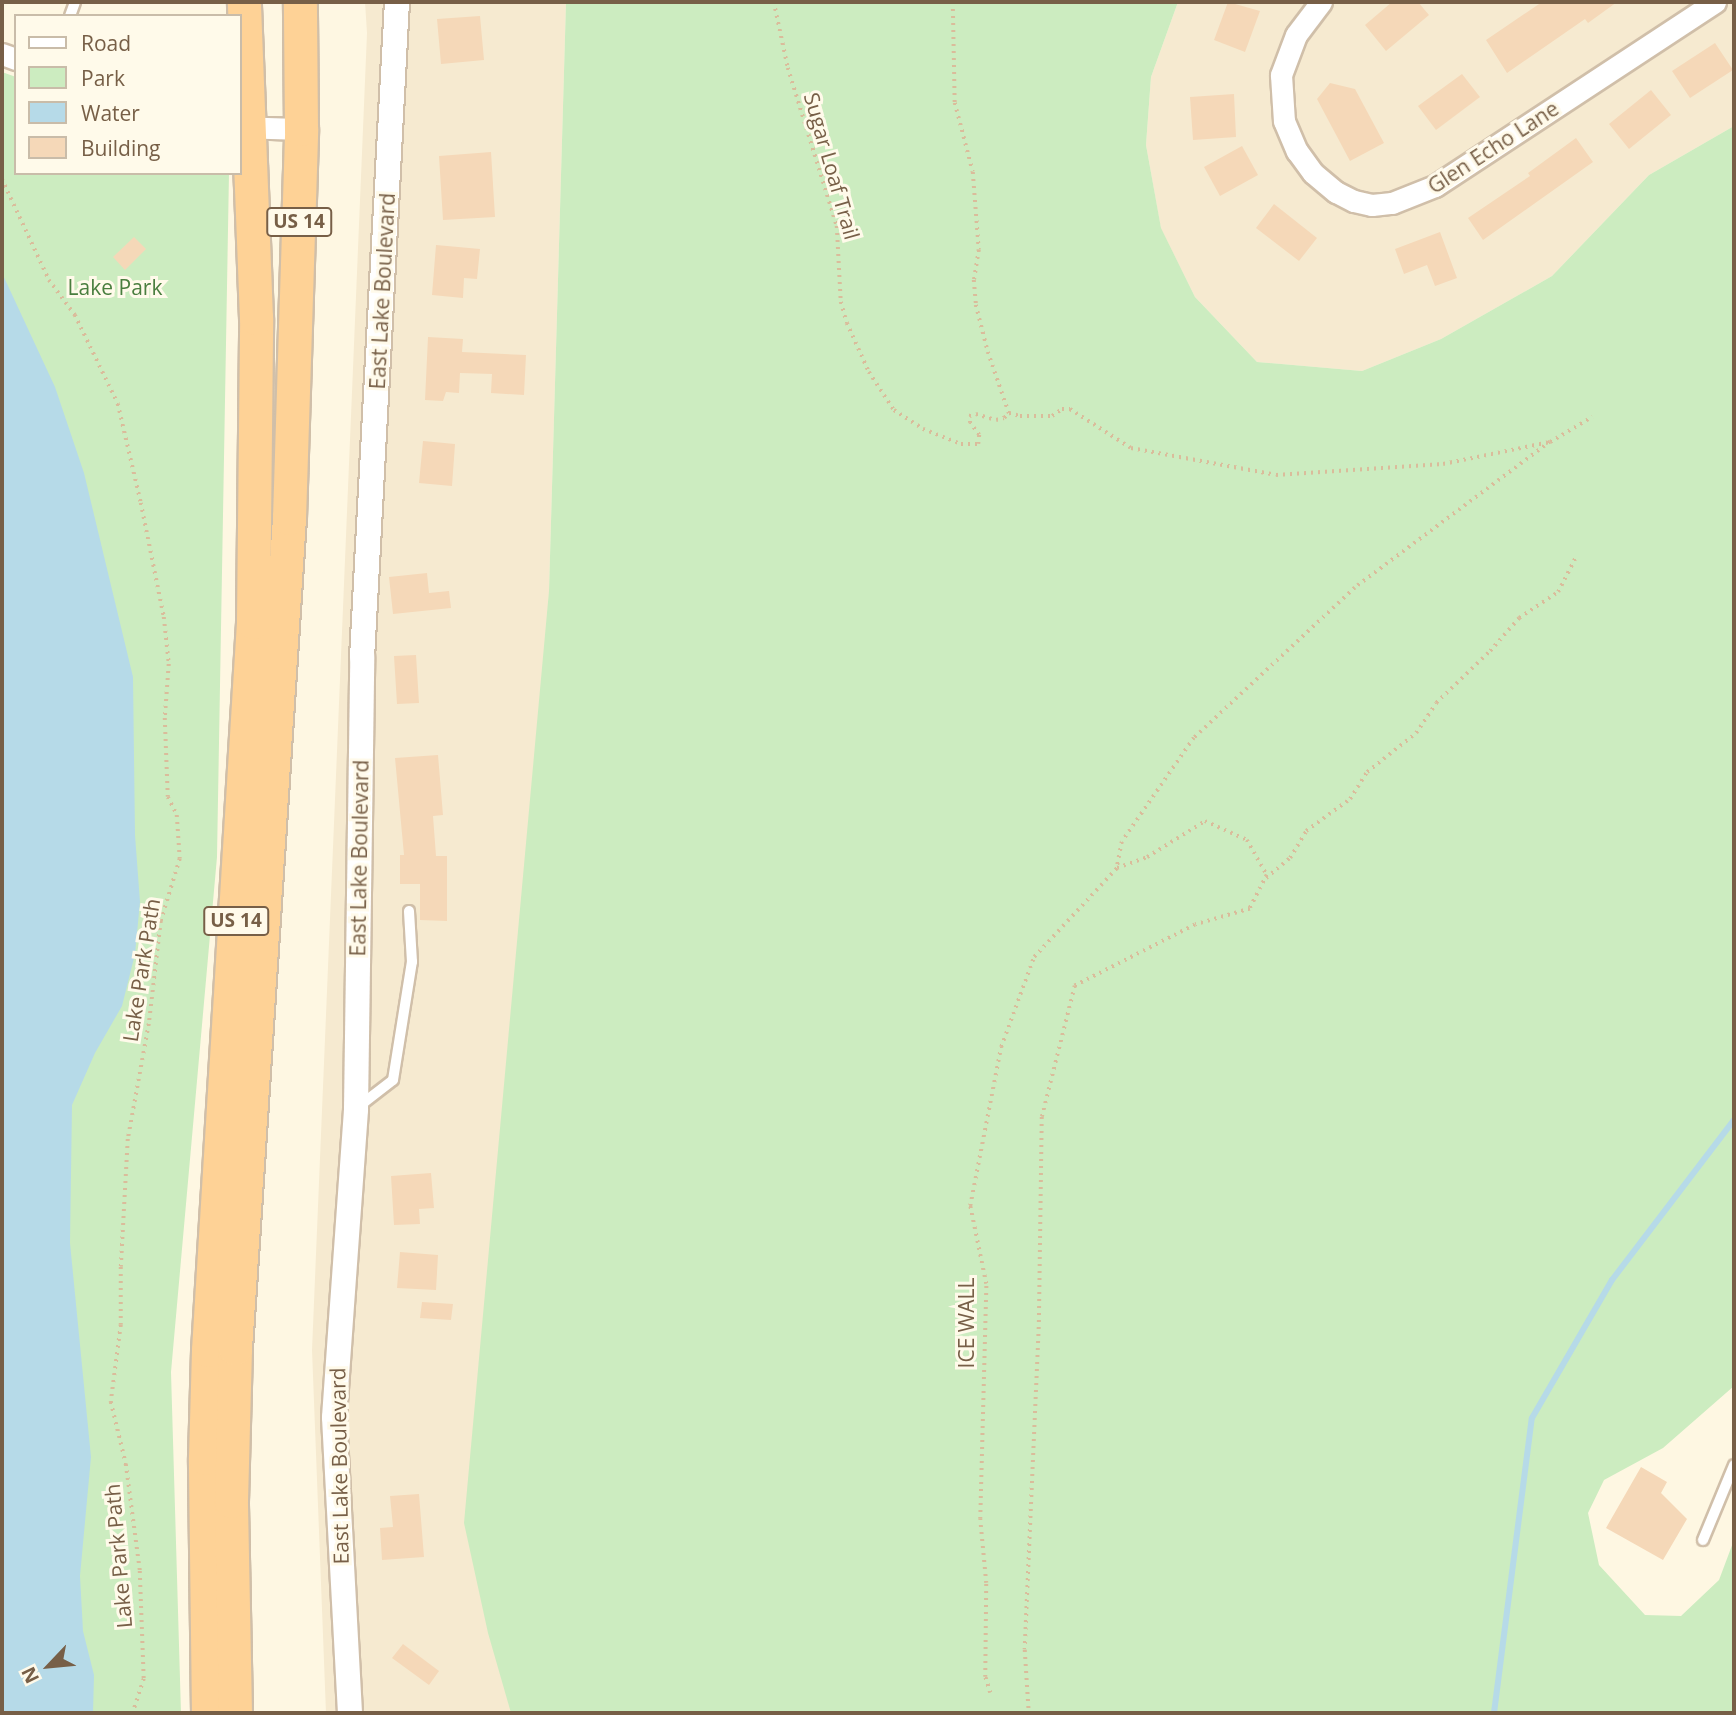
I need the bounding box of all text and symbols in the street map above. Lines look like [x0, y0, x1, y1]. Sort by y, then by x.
legend [14, 14, 242, 175]
text: Road [81, 29, 131, 57]
text: Park [81, 64, 125, 92]
street label: Sugar Loaf Trail [799, 90, 865, 242]
street label: Glen Echo Lane [1423, 95, 1563, 199]
text: Water [81, 99, 140, 127]
text: Building [81, 134, 160, 162]
street label: East Lake Boulevard [364, 192, 400, 390]
road number: US 14 [266, 206, 332, 238]
park label: Lake Park [68, 274, 162, 300]
street label: East Lake Boulevard [345, 759, 373, 957]
street label: Lake Park Path [117, 896, 165, 1044]
road number: US 14 [203, 906, 269, 937]
street label: ICE WALL [953, 1278, 979, 1368]
street label: East Lake Boulevard [325, 1367, 353, 1565]
street label: Lake Park Path [99, 1483, 137, 1629]
north arrow [14, 1631, 84, 1701]
text: N [15, 1663, 45, 1688]

